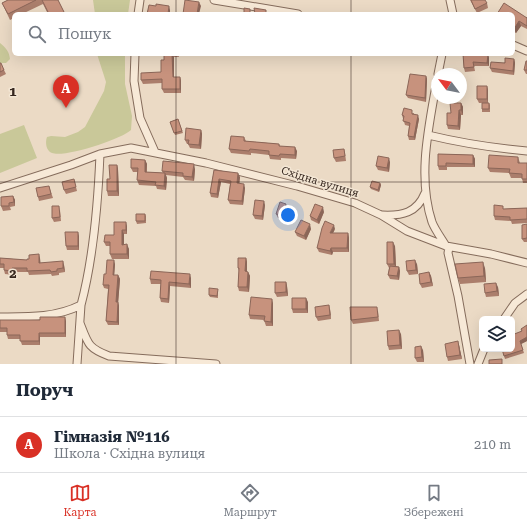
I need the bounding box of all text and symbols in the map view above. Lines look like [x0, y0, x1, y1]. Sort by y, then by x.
search box [12, 12, 515, 56]
icon: search [26, 23, 48, 45]
text: Пошук [58, 25, 111, 43]
north arrow [431, 68, 467, 104]
pin: A [53, 75, 79, 108]
text: 1 [9, 84, 17, 99]
street label: Східна вулиця [280, 164, 360, 200]
your location [278, 205, 298, 225]
text: 2 [9, 266, 17, 281]
map controls [479, 316, 515, 352]
button: layers [479, 316, 515, 352]
text: Поруч [16, 380, 73, 400]
text: Гімназія №116 [54, 428, 170, 446]
text: A [24, 437, 34, 452]
text: 210 m [474, 437, 511, 452]
text: Школа · Східна вулиця [54, 446, 205, 461]
tab: Карта [64, 482, 96, 519]
tab: Маршрут [223, 482, 277, 519]
tab: Збережені [404, 482, 463, 519]

